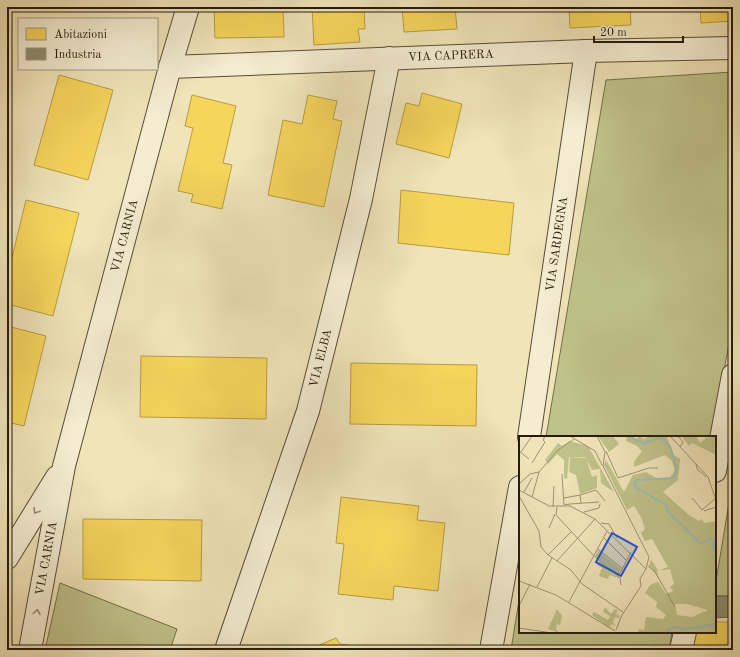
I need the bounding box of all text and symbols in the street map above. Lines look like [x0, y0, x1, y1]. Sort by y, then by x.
legend [18, 18, 158, 70]
scale bar [594, 18, 683, 44]
text: 20 m [600, 27, 627, 39]
text: Abitazioni [54, 29, 107, 41]
text: Industria [54, 49, 101, 61]
street label: VIA CAPRERA [408, 49, 494, 64]
street label: VIA SARDEGNA [545, 196, 570, 292]
street label: VIA CARNIA [110, 198, 140, 274]
street label: VIA ELBA [308, 328, 334, 389]
inset map [519, 436, 716, 633]
one-way arrow [34, 507, 41, 514]
street label: VIA CARNIA [34, 521, 60, 596]
one-way arrow [32, 609, 41, 615]

